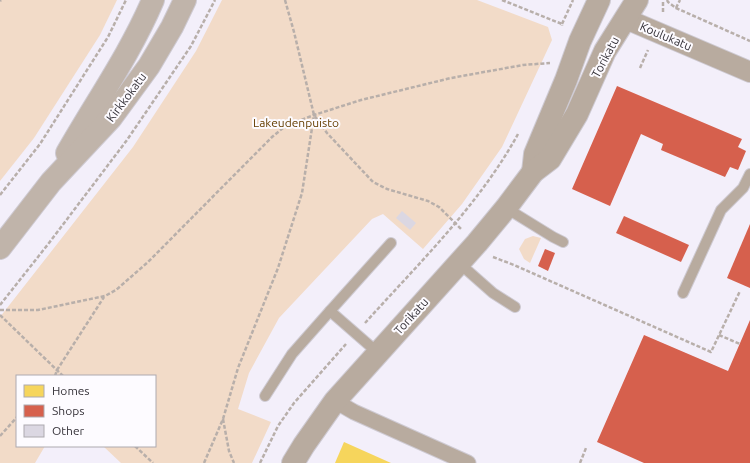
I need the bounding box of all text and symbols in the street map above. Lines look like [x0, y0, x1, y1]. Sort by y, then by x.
street label: Koulukatu [638, 19, 694, 53]
street label: Torikatu [589, 34, 621, 80]
street label: Kirkkokatu [103, 70, 149, 124]
park label: Lakeudenpuisto [253, 116, 339, 129]
street label: Torikatu [391, 295, 431, 337]
legend [16, 375, 156, 447]
text: Homes [52, 384, 90, 397]
text: Shops [52, 404, 84, 417]
text: Other [52, 424, 85, 437]

